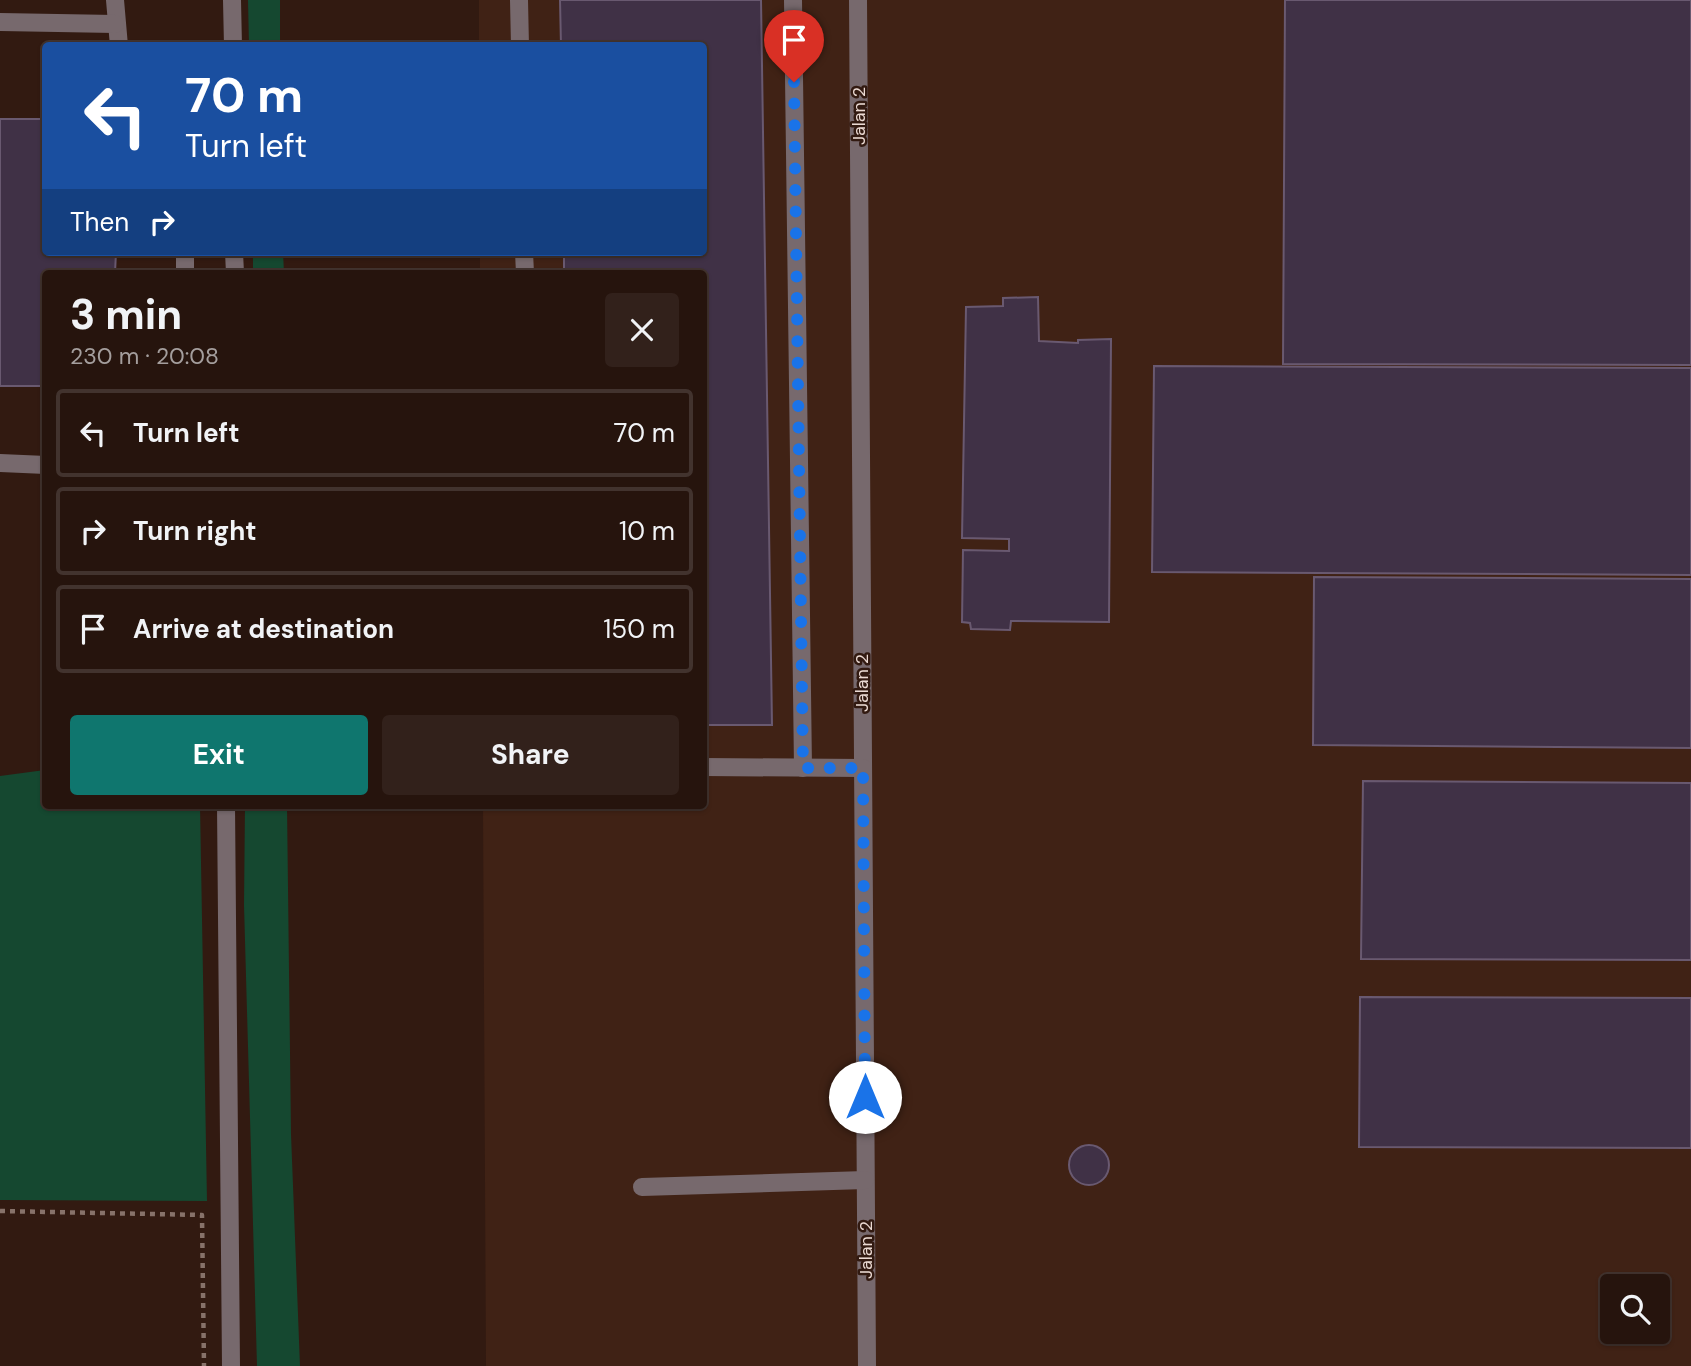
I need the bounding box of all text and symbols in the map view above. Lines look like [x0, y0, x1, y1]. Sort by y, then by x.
pin [764, 10, 824, 82]
icon: arrive [775, 21, 813, 59]
text: 70 m [185, 63, 303, 127]
icon: left [70, 70, 161, 161]
street label: Jalan 2 [847, 87, 871, 145]
text: Turn left [185, 125, 307, 167]
icon: right [143, 203, 181, 241]
text: Then [70, 205, 129, 239]
text: 3 min [70, 287, 182, 342]
button: close [605, 293, 679, 367]
text: 230 m · 20:08 [70, 341, 219, 371]
icon: left [74, 414, 112, 452]
text: Turn left [133, 416, 240, 450]
text: 70 m [614, 416, 675, 450]
icon: right [74, 512, 112, 550]
text: Turn right [133, 514, 257, 548]
text: 10 m [619, 514, 675, 548]
icon: arrive [74, 610, 112, 648]
text: Arrive at destination [133, 612, 394, 646]
text: 150 m [603, 612, 675, 646]
street label: Jalan 2 [850, 654, 874, 712]
button: Exit [70, 715, 368, 795]
button: Share [382, 715, 679, 795]
position arrow [828, 1060, 902, 1134]
street label: Jalan 2 [854, 1221, 878, 1279]
map controls [1600, 1274, 1670, 1344]
button: search [1600, 1274, 1670, 1344]

